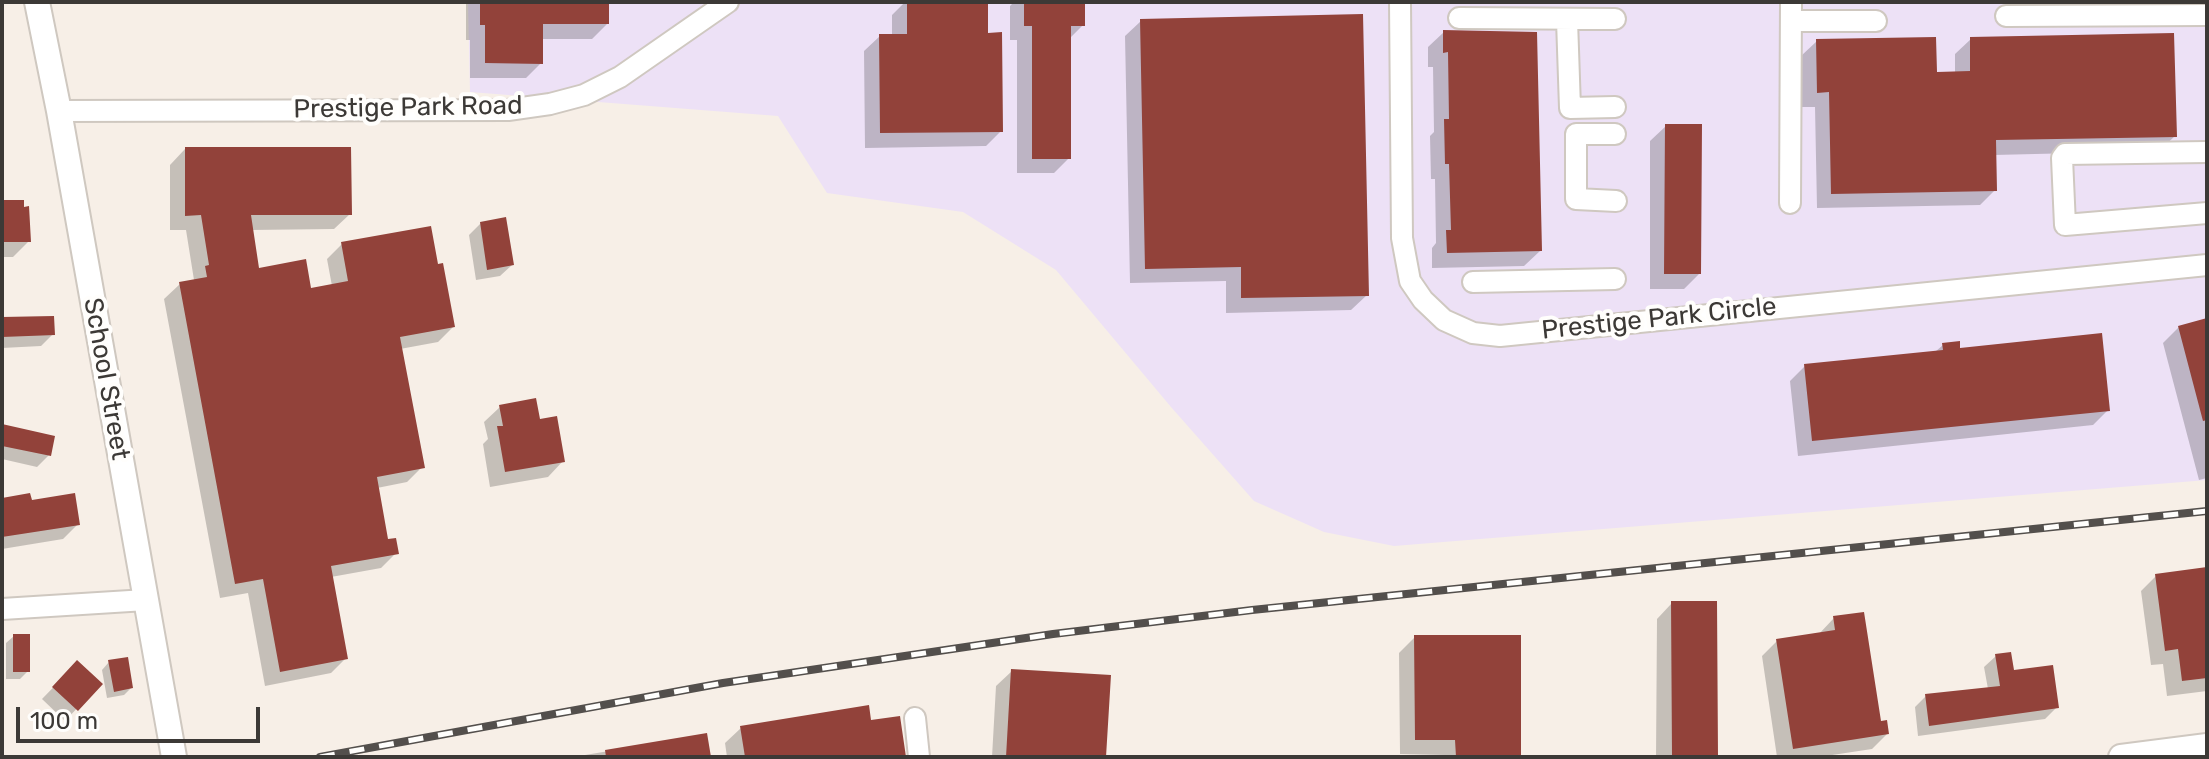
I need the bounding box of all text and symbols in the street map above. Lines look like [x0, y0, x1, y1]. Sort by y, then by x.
street label: Prestige Park Road [293, 90, 523, 126]
street label: Prestige Park Circle [1540, 291, 1778, 347]
street label: School Street [76, 296, 136, 462]
scale bar [20, 691, 264, 741]
text: 100 m [30, 707, 98, 735]

